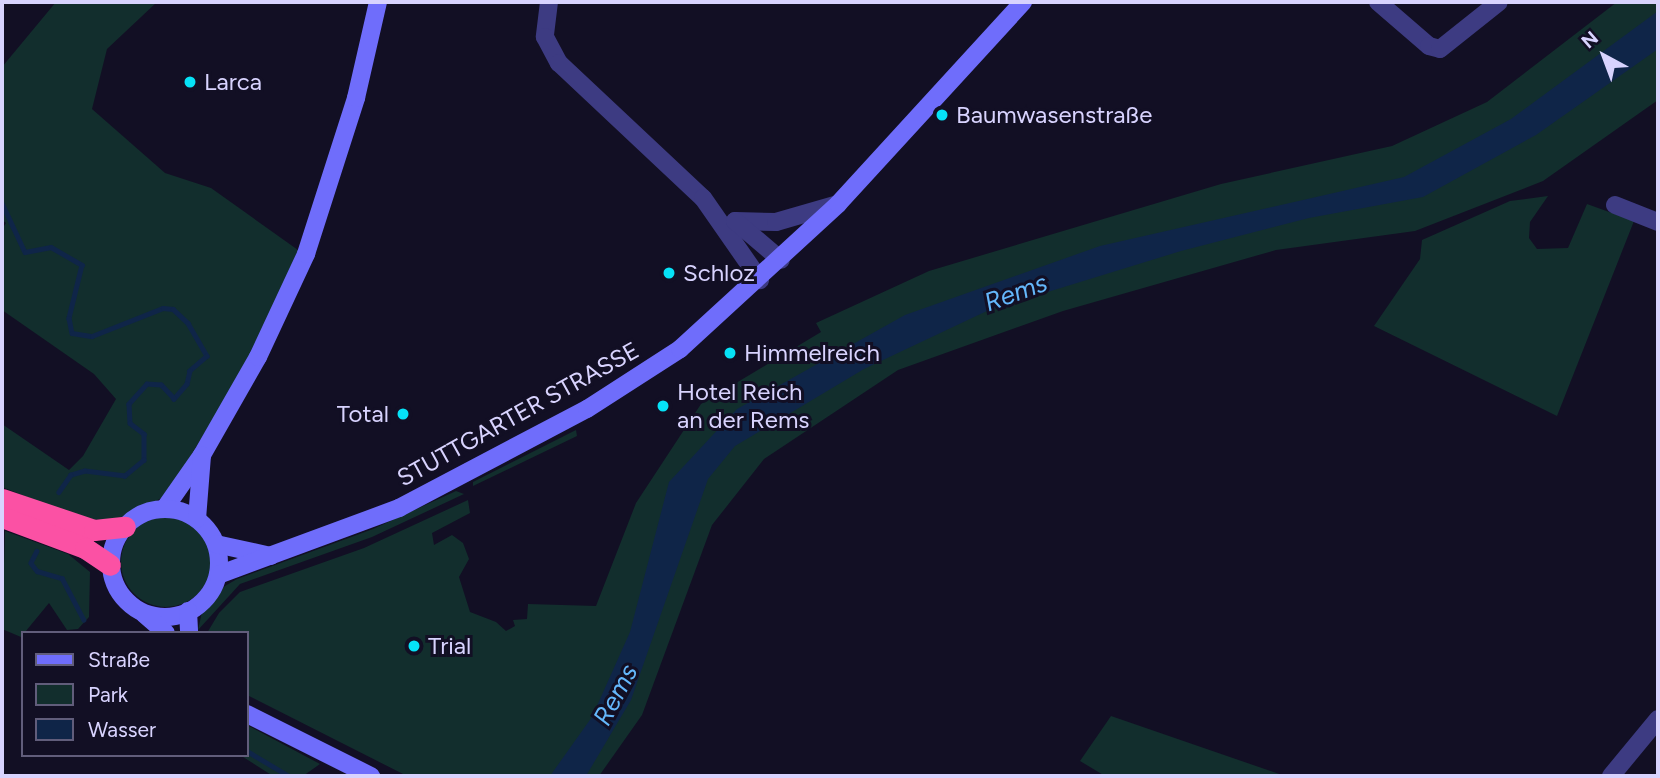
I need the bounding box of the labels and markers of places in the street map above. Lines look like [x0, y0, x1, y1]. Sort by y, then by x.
place label: Larca [204, 68, 262, 96]
marker: Larca [182, 74, 198, 90]
place label: Baumwasenstraße [956, 101, 1152, 129]
marker: Baumwasenstraße [934, 107, 950, 123]
place label: Schloz [683, 259, 755, 287]
marker: Schloz [661, 265, 677, 281]
place label: Himmelreich [744, 339, 880, 367]
marker: Himmelreich [722, 345, 738, 361]
place label: Hotel Reich an der Rems [677, 378, 810, 434]
marker: Hotel Reich an der Rems [655, 398, 671, 414]
place label: Total [337, 400, 389, 428]
marker: Total [395, 406, 411, 422]
place label: Trial [428, 632, 471, 660]
marker: Trial [406, 638, 422, 654]

